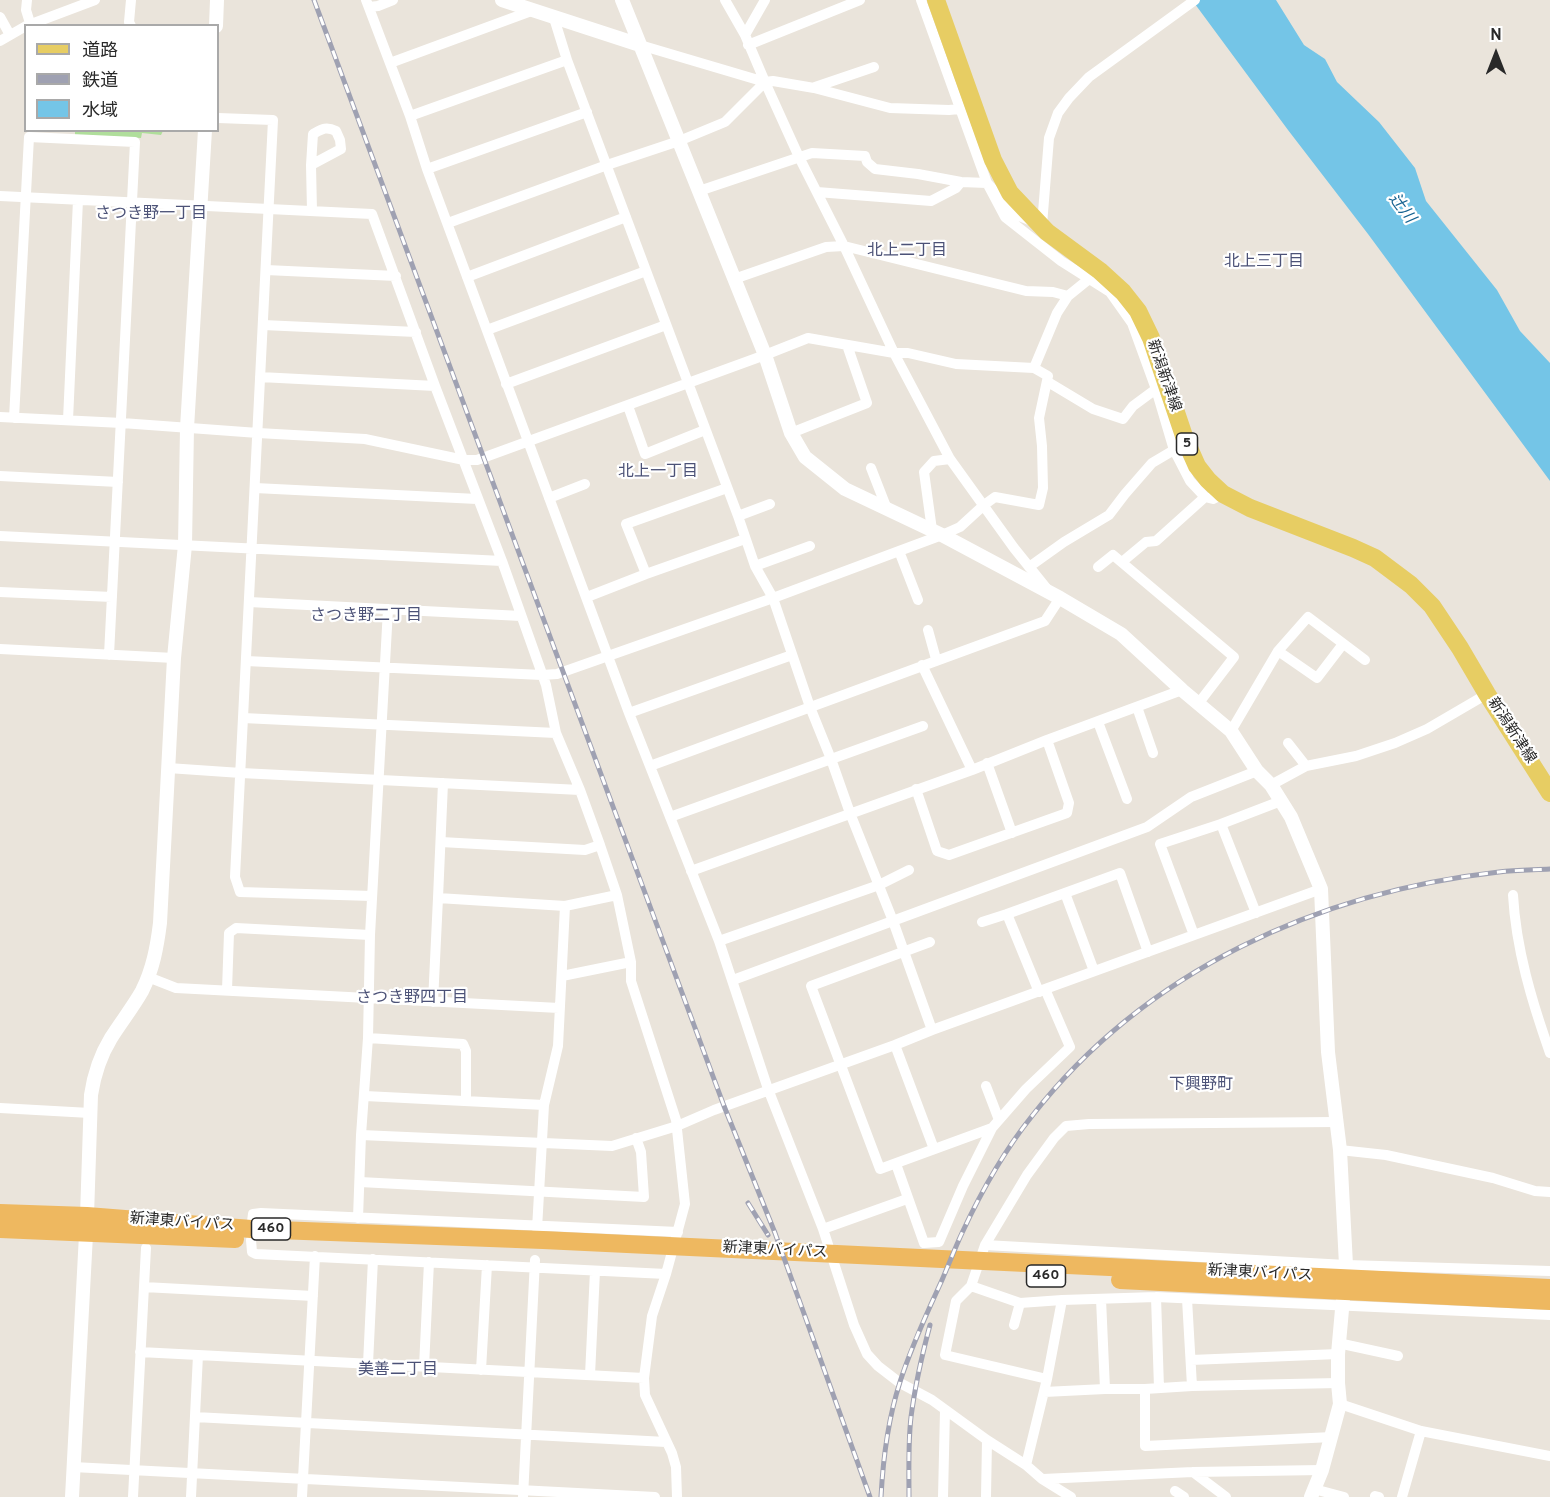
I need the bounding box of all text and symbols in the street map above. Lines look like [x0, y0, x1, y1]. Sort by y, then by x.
legend [24, 24, 219, 132]
north arrow [1466, 24, 1526, 84]
text: N [1490, 26, 1502, 46]
text: 道路 [82, 40, 118, 63]
text: 鉄道 [82, 70, 118, 93]
text: 水域 [82, 100, 118, 123]
water label: 辻川 [1384, 190, 1418, 228]
district label: さつき野一丁目 [95, 205, 207, 225]
district label: 北上二丁目 [867, 242, 947, 262]
district label: 北上三丁目 [1224, 253, 1304, 273]
street label: 新潟新津線 [1142, 338, 1184, 414]
road number: 5 [1176, 433, 1198, 455]
district label: 北上一丁目 [618, 463, 698, 483]
district label: さつき野二丁目 [310, 607, 422, 627]
street label: 新潟新津線 [1483, 695, 1539, 767]
district label: さつき野四丁目 [356, 989, 468, 1009]
district label: 下興野町 [1169, 1076, 1233, 1096]
street label: 新津東バイパス [129, 1210, 235, 1236]
road number: 460 [252, 1218, 290, 1240]
street label: 新津東バイパス [722, 1239, 828, 1263]
street label: 新津東バイパス [1207, 1262, 1313, 1286]
road number: 460 [1026, 1265, 1066, 1287]
district label: 美善二丁目 [358, 1361, 438, 1381]

